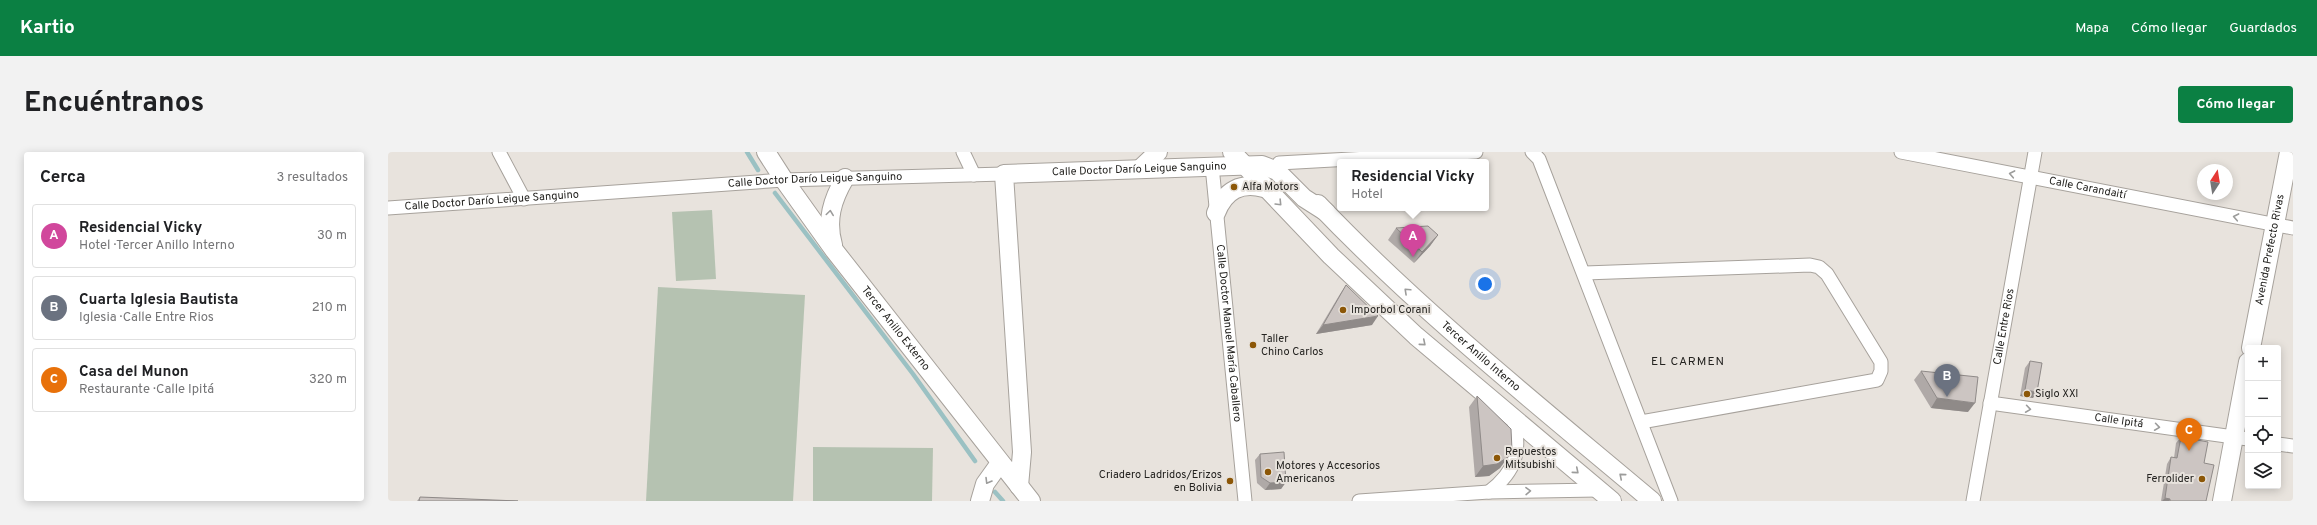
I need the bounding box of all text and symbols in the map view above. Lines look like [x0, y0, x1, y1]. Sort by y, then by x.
text: Kartio [20, 16, 75, 40]
text: Mapa [2075, 20, 2109, 37]
text: Cómo llegar [2131, 20, 2207, 37]
text: Guardados [2229, 20, 2297, 37]
text: Encuéntranos [24, 86, 204, 122]
button: Cómo llegar [2178, 86, 2293, 123]
street label: Calle Doctor Darío Leigue Sanguino [1052, 159, 1227, 179]
popup [1337, 159, 1489, 211]
north arrow [2197, 164, 2233, 200]
text: Cerca [40, 167, 86, 189]
text: Residencial Vicky [1351, 168, 1475, 187]
text: 3 resultados [276, 170, 348, 186]
street label: Calle Doctor Darío Leigue Sanguino [727, 170, 903, 191]
one-way arrow [2009, 170, 2015, 178]
street label: Calle Carandaití [2048, 174, 2129, 203]
place label: Alfa Motors [1242, 180, 1299, 194]
marker: Alfa Motors [1229, 182, 1239, 192]
text: Hotel [1351, 187, 1383, 203]
street label: Calle Doctor Darío Leigue Sanguino [404, 188, 579, 214]
street label: Avenida Prefecto Rivas [2252, 193, 2288, 307]
one-way arrow [1275, 198, 1282, 206]
one-way arrow [826, 210, 834, 216]
one-way arrow [2233, 213, 2239, 222]
text: Residencial Vicky [79, 219, 202, 238]
pin: A [1400, 224, 1426, 257]
text: A [49, 228, 59, 244]
text: 30 m [317, 228, 347, 244]
text: Hotel · Tercer Anillo Interno [79, 238, 235, 254]
street label: Calle Doctor Manuel María Caballero [1213, 244, 1244, 423]
your location [1475, 274, 1495, 294]
street label: Tercer Anillo Externo [858, 283, 933, 373]
street label: Calle Entre Rios [1990, 287, 2018, 366]
one-way arrow [1404, 288, 1411, 295]
text: Cuarta Iglesia Bautista [79, 291, 238, 310]
text: B [50, 300, 58, 316]
text: 210 m [312, 300, 347, 316]
place label: Imporbol Corani [1351, 303, 1430, 317]
marker: Imporbol Corani [1338, 305, 1348, 315]
text: Iglesia · Calle Entre Rios [79, 310, 214, 326]
street label: Tercer Anillo Interno [1438, 318, 1523, 395]
place label: Taller Chino Carlos [1261, 332, 1324, 359]
one-way arrow [1418, 338, 1426, 345]
marker: Taller Chino Carlos [1248, 340, 1258, 350]
map controls [2245, 345, 2281, 489]
button: + [2245, 345, 2281, 381]
district label: EL CARMEN [1651, 354, 1725, 370]
text: Casa del Munon [79, 363, 189, 382]
pin: B [1934, 364, 1960, 397]
text: C [50, 372, 58, 388]
text: 320 m [309, 372, 347, 388]
button: − [2245, 381, 2281, 417]
text: Restaurante · Calle Ipitá [79, 382, 214, 398]
place label: Siglo XXI [2035, 387, 2078, 401]
marker: Siglo XXI [2022, 389, 2032, 399]
one-way arrow [2025, 404, 2031, 413]
street label: Calle Ipitá [2093, 411, 2144, 431]
button: locate [2245, 417, 2281, 453]
pin: C [2176, 418, 2202, 451]
one-way arrow [2154, 422, 2160, 431]
place label: Repuestos Mitsubishi [1505, 445, 1557, 472]
marker: Repuestos Mitsubishi [1492, 453, 1502, 463]
button: layers [2245, 453, 2281, 489]
place label: Motores y Accesorios Americanos [1276, 459, 1380, 486]
marker: Motores y Accesorios Americanos [1263, 467, 1273, 477]
one-way arrow [1571, 467, 1579, 474]
place label: Criadero Ladridos/Erizos en Bolivia [1099, 468, 1222, 495]
place label: Ferrolider [2146, 472, 2195, 486]
one-way arrow [1619, 473, 1627, 480]
marker: Ferrolider [2197, 474, 2207, 484]
marker: Criadero Ladridos/Erizos en Bolivia [1225, 476, 1235, 486]
one-way arrow [985, 477, 992, 484]
one-way arrow [1525, 487, 1531, 496]

